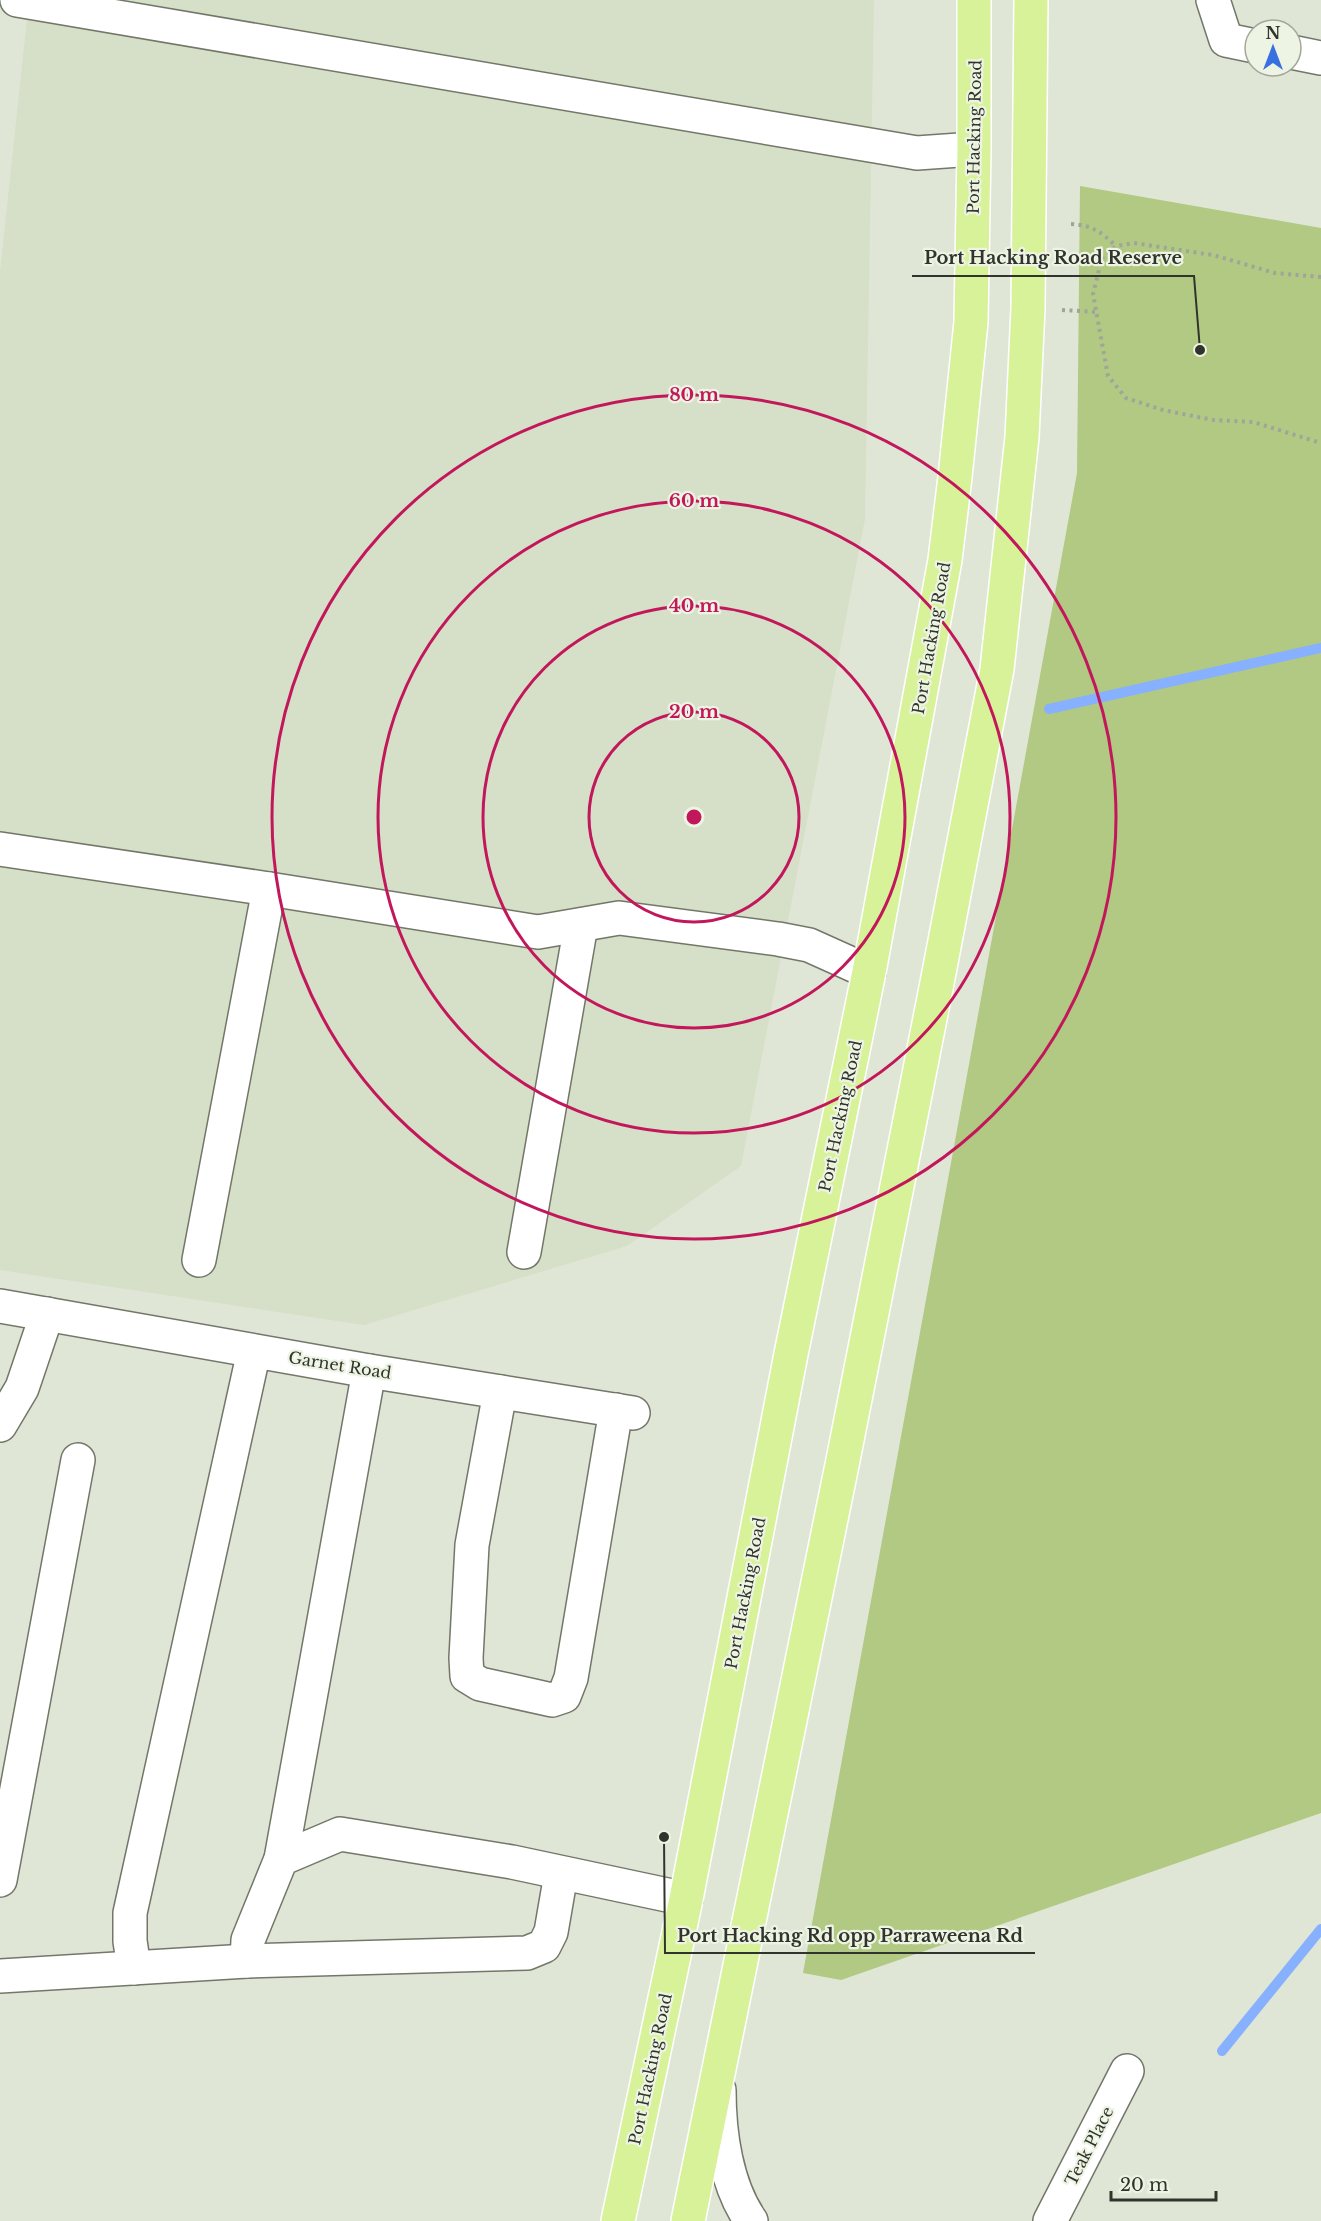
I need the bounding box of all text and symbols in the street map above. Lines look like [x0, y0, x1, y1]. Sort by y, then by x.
north arrow [1243, 18, 1303, 78]
text: N [1265, 23, 1281, 43]
street label: Port Hacking Road [963, 59, 985, 214]
callout: Port Hacking Road Reserve [912, 240, 1194, 276]
text: Port Hacking Road Reserve [924, 247, 1182, 269]
text: 80 m [669, 384, 719, 406]
text: 60 m [669, 490, 719, 512]
street label: Port Hacking Road [908, 560, 954, 716]
text: 40 m [669, 595, 719, 617]
text: 20 m [669, 701, 719, 723]
centre of rings [684, 807, 704, 827]
street label: Port Hacking Road [814, 1038, 866, 1194]
street label: Garnet Road [287, 1347, 393, 1383]
street label: Port Hacking Road [720, 1515, 770, 1671]
callout: Port Hacking Rd opp Parraweena Rd [665, 1917, 1035, 1953]
text: Port Hacking Rd opp Parraweena Rd [677, 1925, 1024, 1947]
street label: Port Hacking Road [624, 1991, 676, 2147]
street label: Teak Place [1061, 2103, 1117, 2189]
scale bar [1111, 2164, 1216, 2202]
text: 20 m [1120, 2174, 1168, 2196]

